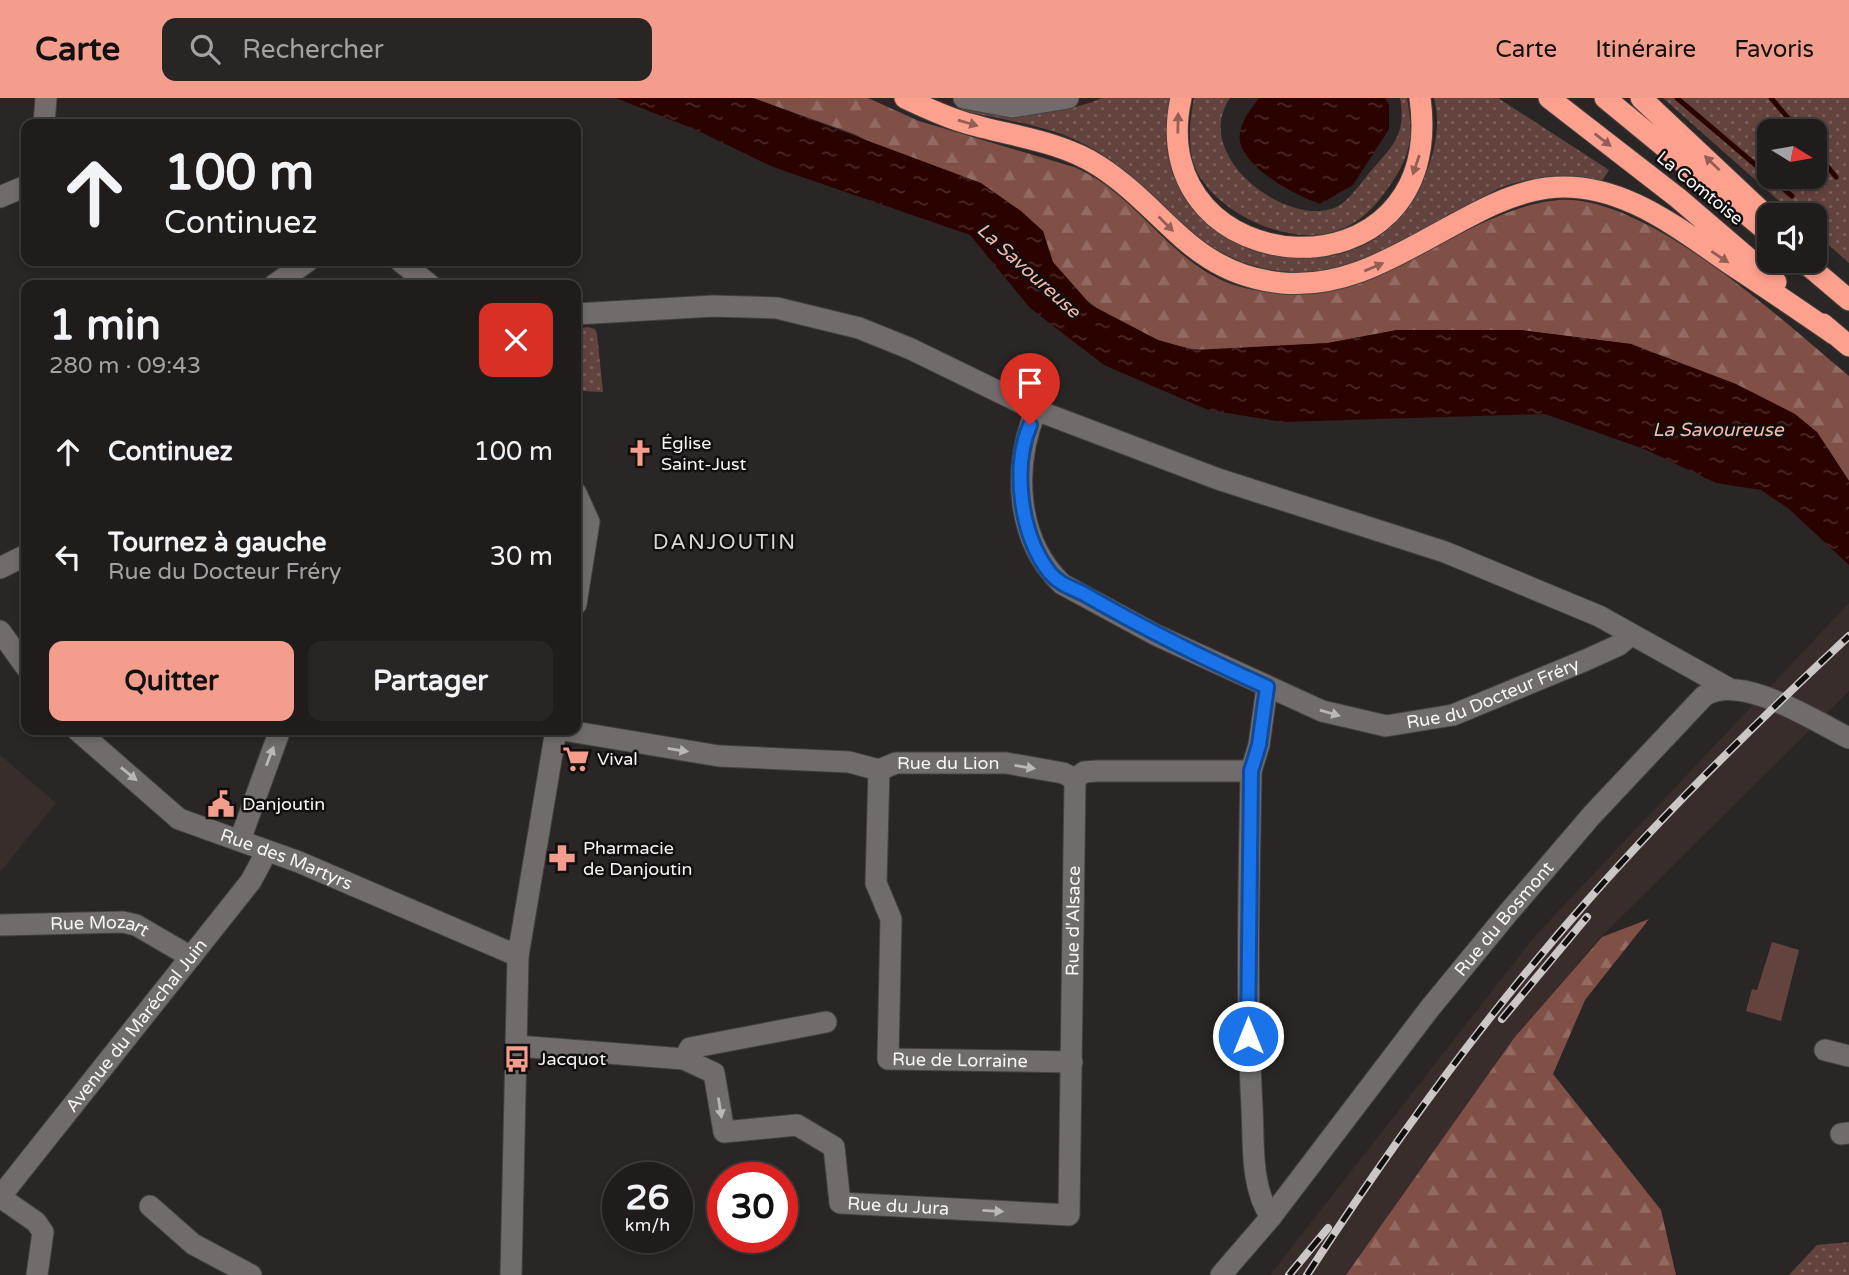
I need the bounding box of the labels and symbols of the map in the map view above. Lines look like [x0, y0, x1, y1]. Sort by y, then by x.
one-way arrow [1173, 112, 1184, 134]
one-way arrow [958, 119, 979, 129]
north arrow [1757, 119, 1827, 189]
one-way arrow [1594, 132, 1612, 147]
street label: La Comtoise [1652, 146, 1748, 230]
one-way arrow [1410, 155, 1421, 176]
one-way arrow [1704, 156, 1721, 172]
one-way arrow [1158, 216, 1174, 232]
water label: La Savoureuse [972, 219, 1085, 324]
one-way arrow [1711, 250, 1729, 264]
one-way arrow [1363, 261, 1384, 272]
pin [1000, 353, 1060, 425]
water label: La Savoureuse [1652, 419, 1785, 441]
place label: Église Saint-Just [661, 432, 747, 475]
church icon: Église Saint-Just [625, 438, 655, 468]
district label: DANJOUTIN [653, 530, 797, 555]
street label: Rue du Docteur Fréry [1405, 653, 1583, 733]
one-way arrow [1320, 708, 1341, 718]
supermarket icon: Vival [561, 744, 591, 774]
one-way arrow [264, 745, 275, 766]
one-way arrow [667, 745, 689, 756]
place label: Vival [597, 748, 638, 770]
street label: Rue du Lion [897, 752, 1000, 774]
one-way arrow [1014, 761, 1036, 772]
one-way arrow [119, 766, 137, 781]
public building icon: Danjoutin [206, 789, 236, 819]
place label: Danjoutin [242, 793, 325, 815]
street label: Rue des Martyrs [217, 824, 356, 895]
place label: Pharmacie de Danjoutin [583, 837, 692, 880]
pharmacy icon: Pharmacie de Danjoutin [547, 843, 577, 873]
street label: Rue du Bosmont [1450, 857, 1558, 981]
street label: Rue d'Alsace [1061, 866, 1085, 976]
street label: Rue Mozart [50, 911, 153, 941]
street label: Avenue du Maréchal Juin [61, 934, 212, 1117]
position arrow [1211, 999, 1285, 1073]
bus stop icon: Jacquot [502, 1044, 532, 1074]
place label: Jacquot [538, 1048, 606, 1070]
street label: Rue de Lorraine [892, 1048, 1028, 1072]
one-way arrow [715, 1097, 726, 1119]
speed limit sign: 30 [707, 1162, 798, 1253]
street label: Rue du Jura [847, 1192, 950, 1220]
one-way arrow [982, 1206, 1004, 1217]

